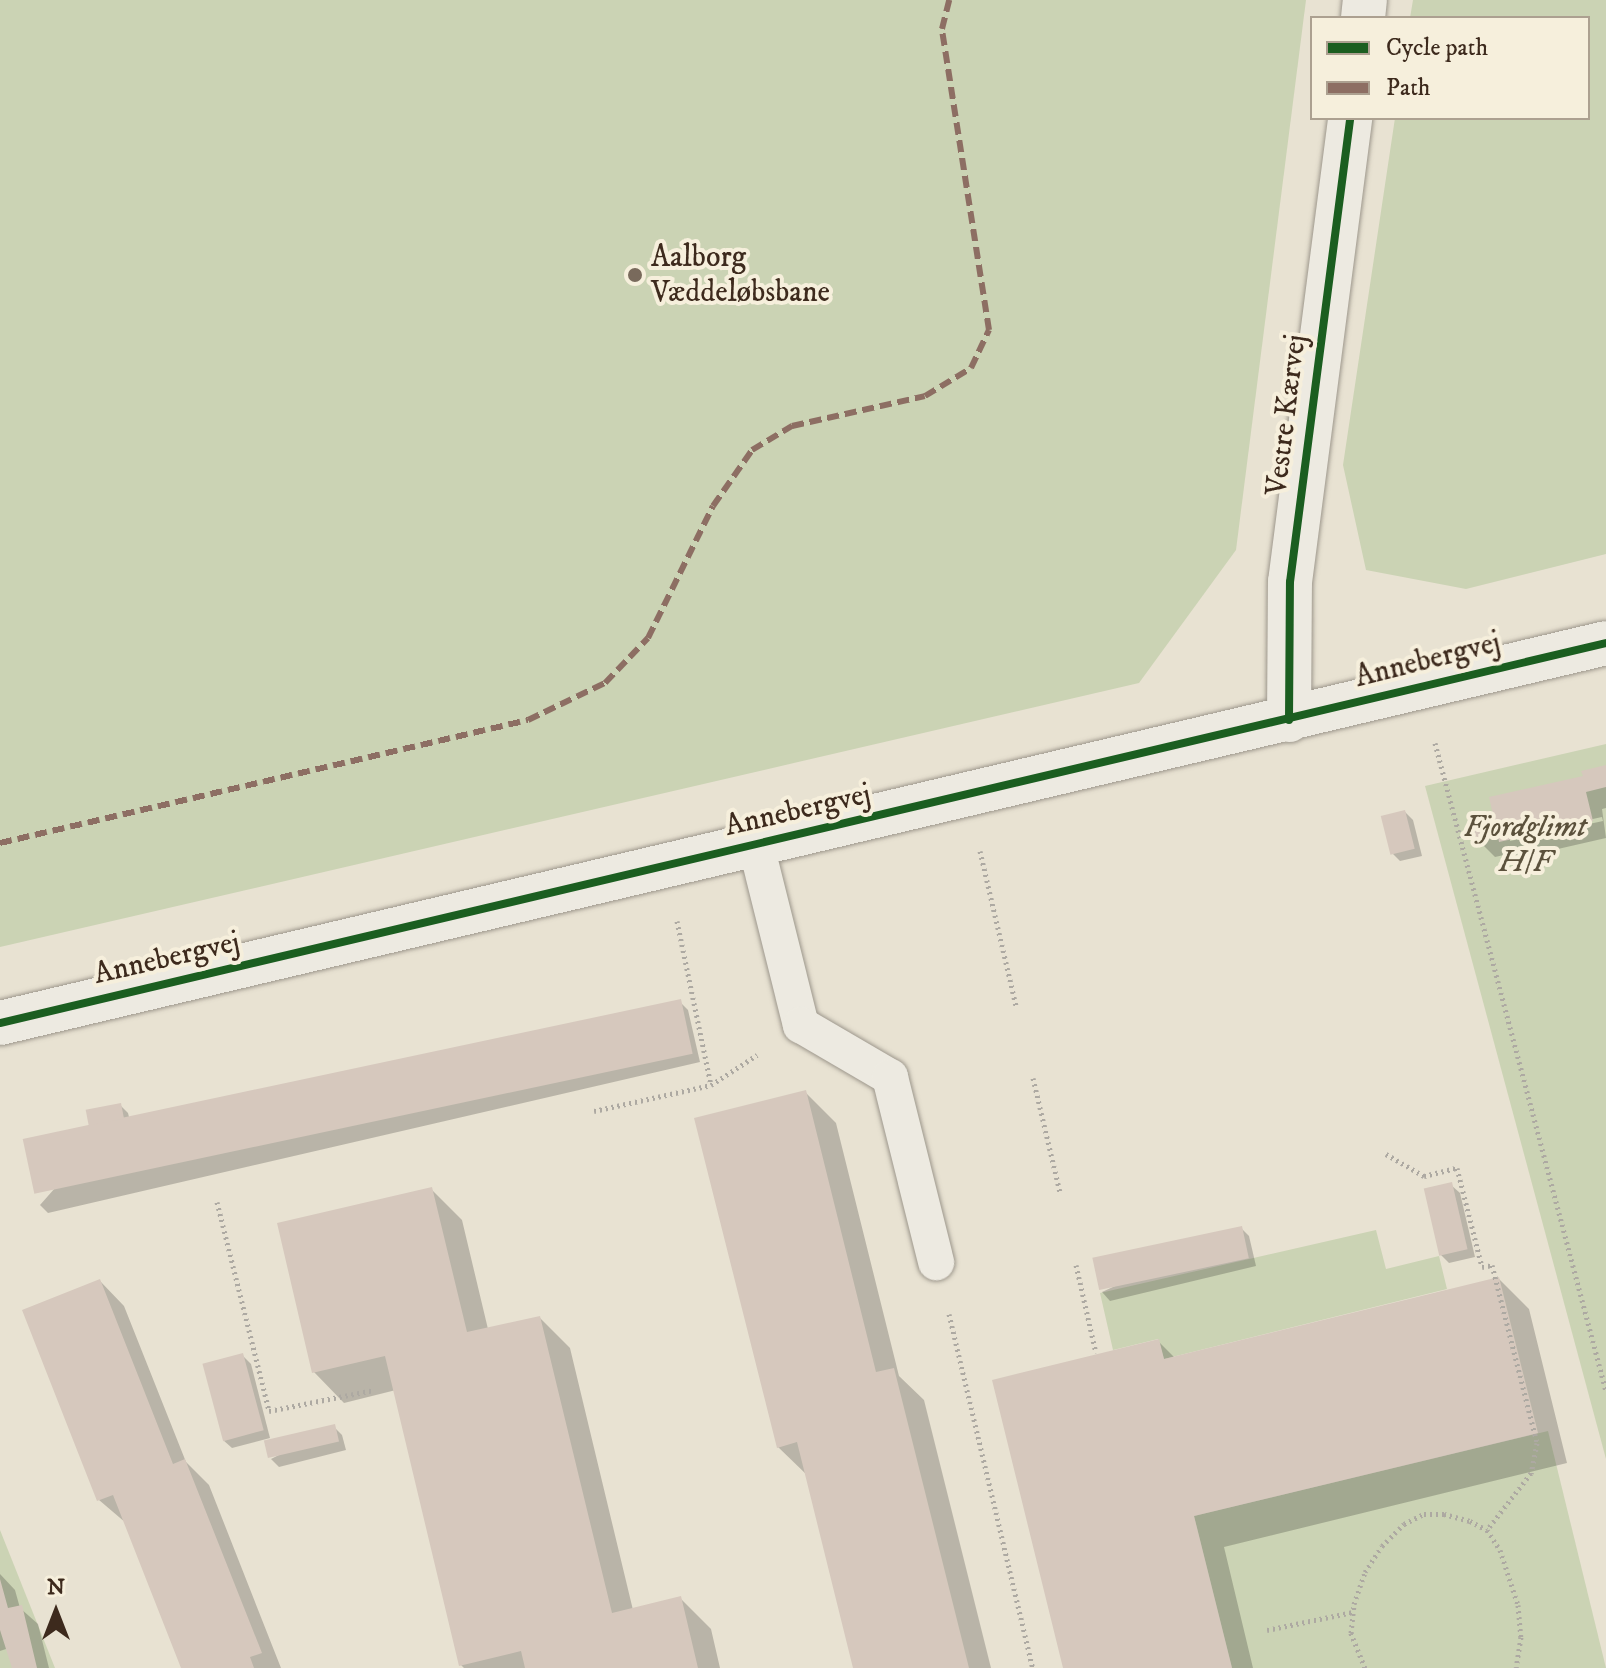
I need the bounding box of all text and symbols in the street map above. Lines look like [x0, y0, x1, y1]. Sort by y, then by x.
legend [1310, 16, 1590, 120]
text: Cycle path [1386, 33, 1488, 63]
text: Path [1386, 73, 1430, 103]
place label: Aalborg Væddeløbsbane [651, 240, 830, 310]
marker: Aalborg Væddeløbsbane [626, 266, 644, 284]
street label: Vestre Kærvej [1259, 332, 1315, 498]
street label: Annebergvej [1352, 626, 1504, 696]
street label: Annebergvej [722, 777, 874, 845]
park label: Fjordglimt H/F [1464, 810, 1586, 880]
street label: Annebergvej [91, 925, 243, 993]
north arrow [16, 1572, 96, 1652]
text: N [47, 1574, 65, 1601]

